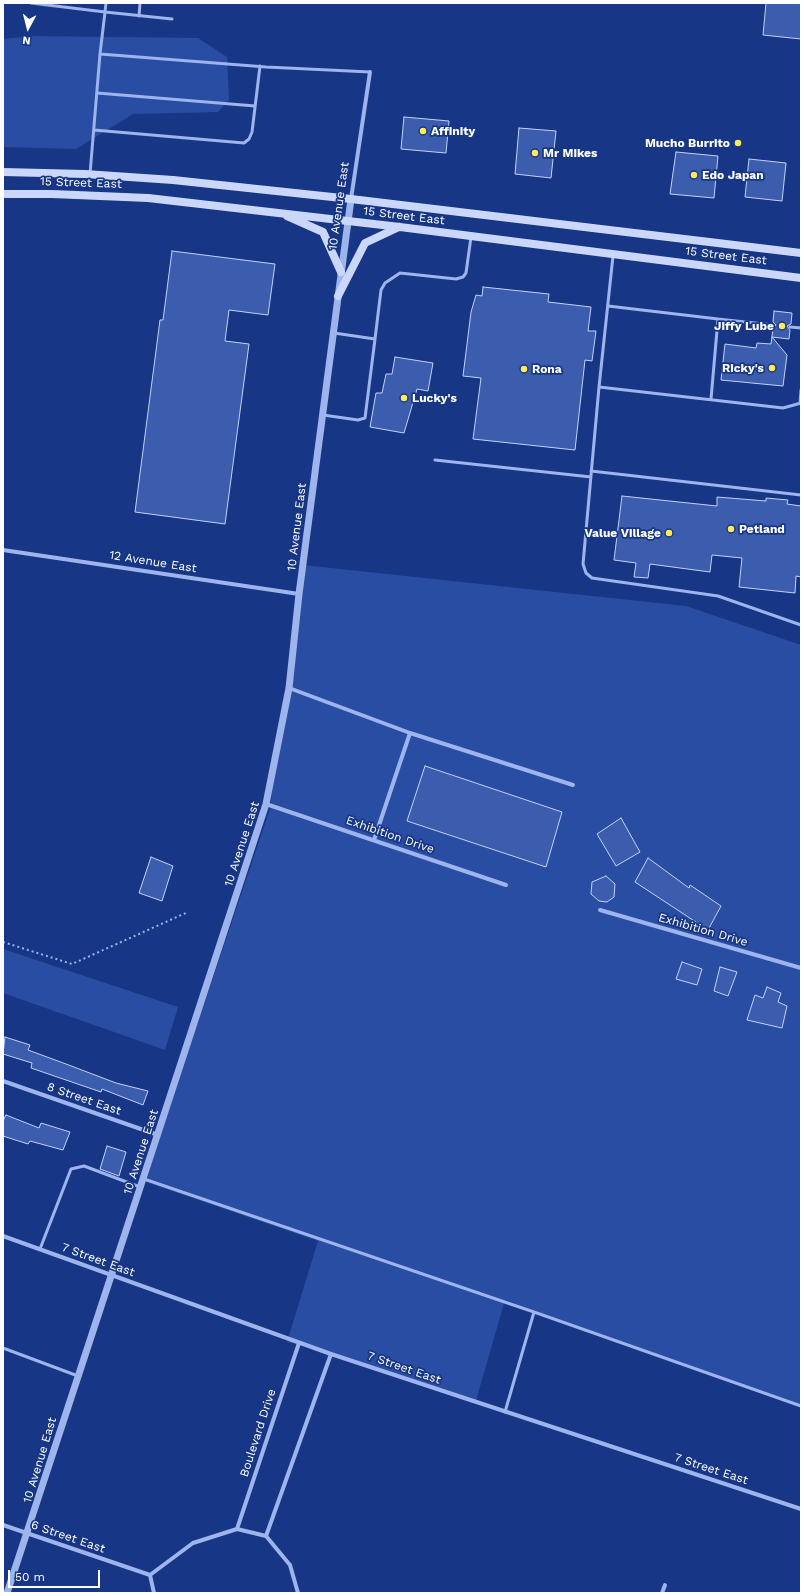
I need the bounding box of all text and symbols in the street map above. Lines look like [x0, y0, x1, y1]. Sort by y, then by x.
north arrow [8, 8, 48, 48]
text: N [22, 33, 31, 47]
place label: Affinity [431, 124, 475, 138]
marker: Affinity [418, 126, 428, 136]
place label: Mucho Burrito [645, 136, 730, 150]
marker: Mucho Burrito [733, 138, 743, 148]
place label: Mr Mikes [543, 146, 597, 160]
marker: Mr Mikes [530, 148, 540, 158]
street label: 10 Avenue East [326, 161, 352, 251]
place label: Edo Japan [702, 168, 764, 182]
marker: Edo Japan [689, 170, 699, 180]
street label: 15 Street East [40, 174, 122, 192]
street label: 15 Street East [363, 204, 445, 228]
street label: 15 Street East [685, 244, 767, 268]
place label: Jiffy Lube [714, 319, 774, 333]
marker: Jiffy Lube [777, 321, 787, 331]
place label: Ricky's [722, 361, 764, 375]
place label: Rona [532, 362, 562, 376]
marker: Ricky's [767, 363, 777, 373]
marker: Rona [519, 364, 529, 374]
place label: Lucky's [412, 391, 457, 405]
marker: Lucky's [399, 393, 409, 403]
street label: 10 Avenue East [284, 482, 310, 572]
place label: Petland [739, 522, 785, 536]
marker: Petland [726, 524, 736, 534]
place label: Value Village [585, 526, 661, 540]
marker: Value Village [664, 528, 674, 538]
street label: 12 Avenue East [108, 548, 198, 576]
street label: 10 Avenue East [221, 800, 263, 888]
street label: Exhibition Drive [344, 813, 436, 857]
street label: Exhibition Drive [657, 910, 749, 950]
street label: 8 Street East [45, 1080, 123, 1118]
street label: 10 Avenue East [120, 1108, 162, 1196]
street label: 7 Street East [59, 1240, 137, 1280]
street label: 7 Street East [365, 1349, 443, 1387]
street label: Boulevard Drive [237, 1387, 279, 1479]
street label: 10 Avenue East [20, 1416, 60, 1504]
street label: 7 Street East [672, 1450, 750, 1488]
street label: 6 Street East [29, 1518, 107, 1556]
scale bar [10, 1562, 102, 1588]
text: 50 m [15, 1570, 45, 1584]

